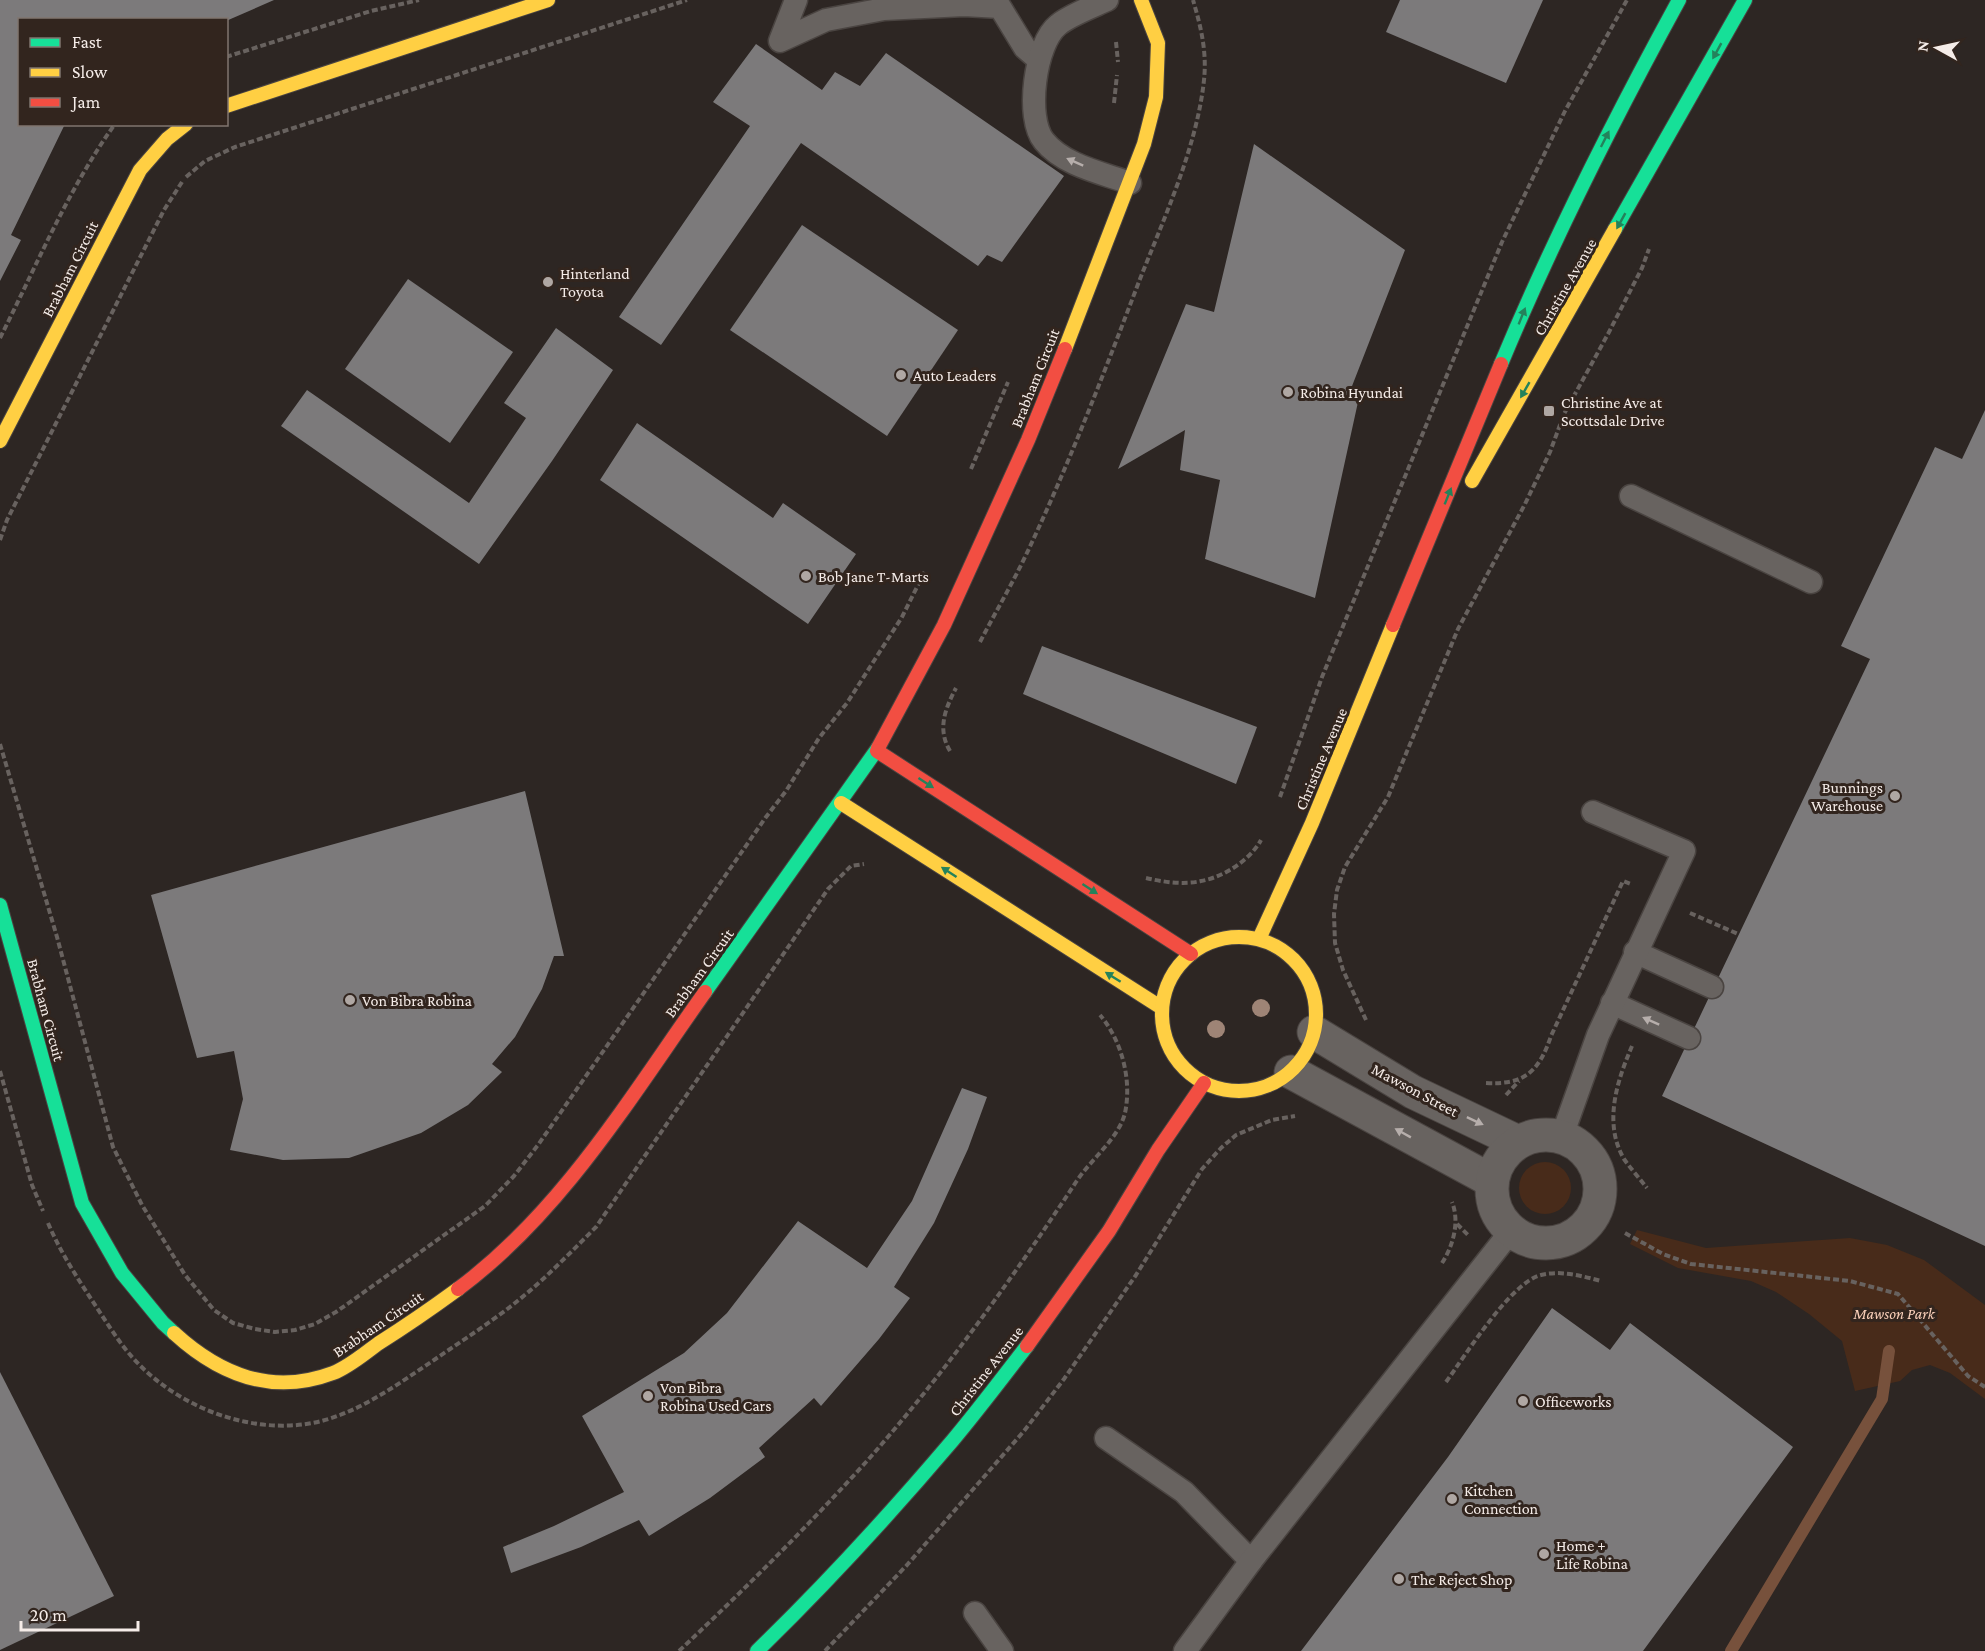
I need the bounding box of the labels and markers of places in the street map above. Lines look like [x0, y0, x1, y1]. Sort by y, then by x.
place label: Hinterland Toyota [560, 265, 630, 301]
marker: Hinterland Toyota [541, 275, 555, 289]
place label: Auto Leaders [913, 367, 996, 384]
marker: Auto Leaders [894, 368, 908, 382]
place label: Robina Hyundai [1300, 384, 1403, 402]
marker: Robina Hyundai [1281, 385, 1295, 399]
place label: Christine Ave at Scottsdale Drive [1561, 394, 1665, 429]
marker: Christine Ave at Scottsdale Drive [1542, 404, 1556, 418]
place label: Bob Jane T-Marts [818, 568, 929, 586]
marker: Bob Jane T-Marts [799, 569, 813, 583]
place label: Bunnings Warehouse [1811, 779, 1883, 814]
marker: Bunnings Warehouse [1888, 789, 1902, 803]
place label: Von Bibra Robina [362, 992, 473, 1009]
marker: Von Bibra Robina [343, 993, 357, 1007]
place label: Von Bibra Robina Used Cars [660, 1379, 771, 1414]
marker: Von Bibra Robina Used Cars [641, 1389, 655, 1403]
place label: Officeworks [1535, 1393, 1612, 1410]
marker: Officeworks [1516, 1394, 1530, 1408]
place label: Kitchen Connection [1464, 1482, 1539, 1517]
marker: Kitchen Connection [1445, 1492, 1459, 1506]
place label: Home + Life Robina [1556, 1537, 1628, 1572]
marker: Home + Life Robina [1537, 1547, 1551, 1561]
place label: The Reject Shop [1411, 1571, 1512, 1589]
marker: The Reject Shop [1392, 1572, 1406, 1586]

